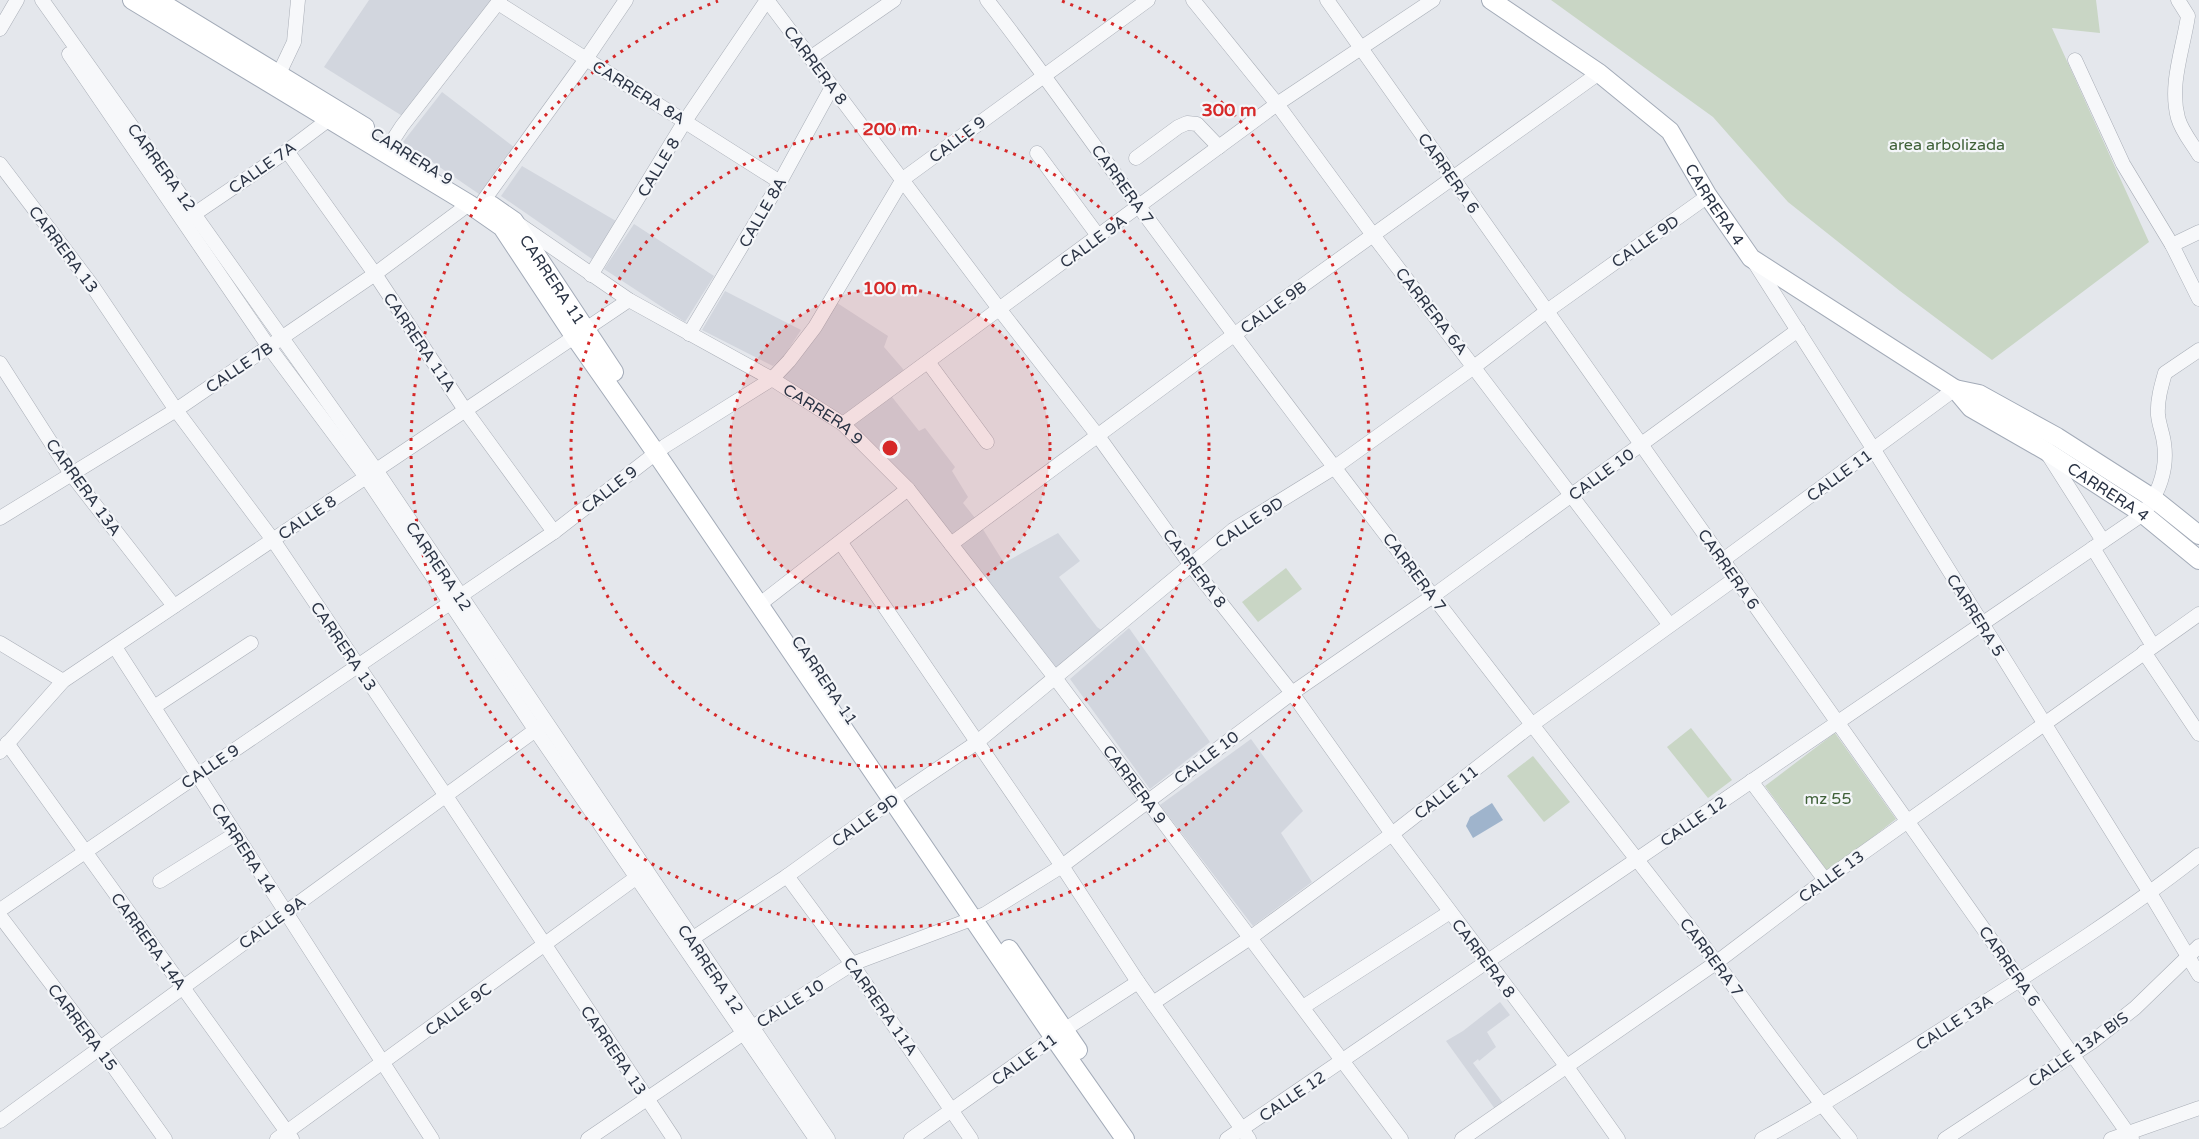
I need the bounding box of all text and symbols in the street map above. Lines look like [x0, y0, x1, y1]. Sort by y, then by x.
street label: CARRERA 8 [779, 22, 851, 109]
street label: CARRERA 8A [588, 56, 689, 129]
text: 300 m [1201, 99, 1257, 121]
street label: CALLE 9 [925, 112, 990, 168]
text: 200 m [862, 118, 918, 140]
street label: CARRERA 12 [123, 120, 200, 215]
street label: CARRERA 9 [366, 124, 456, 190]
street label: CARRERA 6 [1413, 130, 1483, 218]
street label: CALLE 8 [633, 134, 684, 201]
park label: area arbolizada [1889, 135, 2005, 155]
street label: CALLE 7A [225, 137, 300, 198]
street label: CARRERA 7 [1087, 141, 1158, 228]
street label: CARRERA 4 [1680, 160, 1748, 250]
street label: CALLE 8A [735, 174, 791, 251]
street label: CARRERA 13 [24, 202, 102, 297]
street label: CALLE 9A [1056, 211, 1131, 273]
street label: CALLE 9D [1608, 211, 1683, 272]
street label: CARRERA 11 [515, 231, 589, 329]
street label: CARRERA 6A [1391, 264, 1472, 359]
text: 100 m [862, 277, 918, 299]
street label: CALLE 9B [1237, 277, 1311, 339]
street label: CARRERA 11A [379, 289, 460, 396]
street label: CALLE 7B [202, 338, 277, 398]
street label: CARRERA 9 [779, 380, 867, 450]
street label: CARRERA 13A [41, 435, 125, 540]
centre of rings [880, 438, 900, 458]
street label: CALLE 10 [1565, 444, 1638, 505]
street label: CALLE 11 [1803, 445, 1876, 506]
street label: CARRERA 4 [2063, 459, 2153, 526]
street label: CALLE 9 [577, 462, 642, 518]
street label: CALLE 8 [275, 491, 340, 545]
street label: CALLE 9D [1212, 493, 1287, 553]
street label: CARRERA 12 [401, 518, 475, 615]
street label: CARRERA 8 [1158, 525, 1230, 612]
street label: CARRERA 6 [1693, 526, 1763, 614]
street label: CARRERA 7 [1378, 529, 1450, 616]
street label: CARRERA 5 [1942, 571, 2008, 661]
street label: CARRERA 13 [306, 598, 380, 695]
street label: CARRERA 11 [787, 632, 861, 729]
street label: CALLE 10 [1170, 727, 1243, 789]
street label: CALLE 9 [178, 740, 243, 794]
street label: CARRERA 9 [1098, 741, 1170, 828]
street label: CALLE 11 [1411, 762, 1483, 824]
park label: mz 55 [1805, 789, 1851, 809]
street label: CALLE 9D [828, 790, 903, 852]
street label: CALLE 12 [1656, 792, 1731, 851]
street label: CARRERA 14 [207, 800, 280, 897]
street label: CALLE 13 [1795, 846, 1868, 907]
street label: CARRERA 14A [106, 889, 190, 994]
street label: CALLE 9A [235, 892, 310, 954]
street label: CARRERA 7 [1675, 914, 1747, 1001]
street label: CARRERA 8 [1447, 915, 1519, 1002]
street label: CARRERA 12 [673, 921, 747, 1018]
street label: CARRERA 6 [1974, 923, 2044, 1011]
street label: CARRERA 11A [839, 953, 922, 1060]
street label: CALLE 10 [753, 975, 828, 1032]
street label: CALLE 9C [422, 979, 496, 1041]
street label: CARRERA 15 [43, 980, 121, 1075]
street label: CALLE 13A [1912, 990, 1997, 1055]
street label: CARRERA 13 [576, 1002, 650, 1099]
street label: CALLE 13A BIS [2025, 1008, 2133, 1092]
street label: CALLE 11 [988, 1029, 1061, 1090]
street label: CALLE 12 [1255, 1067, 1330, 1126]

